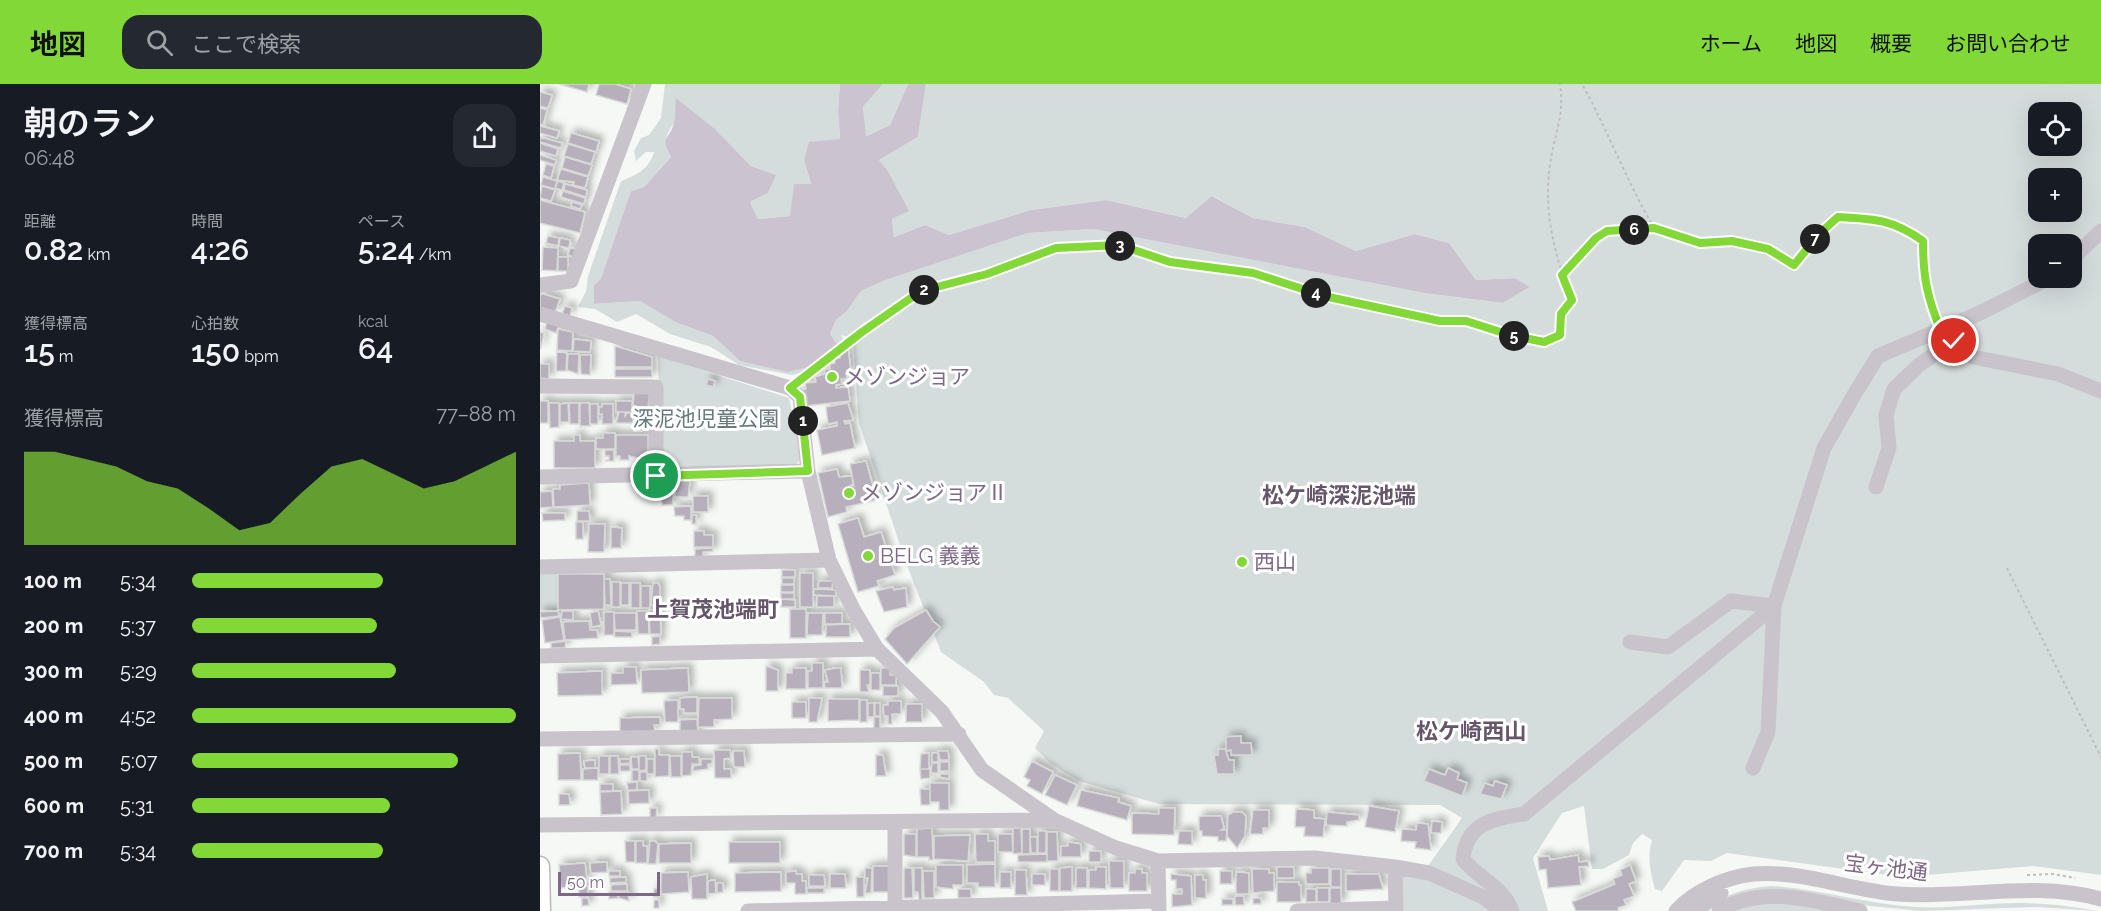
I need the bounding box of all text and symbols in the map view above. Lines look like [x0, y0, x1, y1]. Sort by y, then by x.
search box [122, 15, 542, 69]
icon: search [143, 26, 176, 59]
text: 地図 [30, 28, 86, 61]
text: ここで検索 [191, 31, 301, 57]
text: ホーム [1700, 31, 1762, 56]
text: 地図 [1795, 31, 1837, 56]
text: 概要 [1870, 31, 1912, 56]
text: お問い合わせ [1945, 31, 2071, 56]
map controls [2028, 102, 2082, 288]
button: locate [2028, 102, 2082, 156]
text: 朝のラン [24, 104, 156, 143]
button: share [453, 104, 516, 167]
text: 06:48 [24, 146, 75, 170]
button: + [2028, 168, 2082, 222]
text: 距離 [24, 212, 56, 231]
text: 時間 [191, 212, 223, 231]
text: ペース [358, 212, 405, 231]
pin: 6 [1619, 215, 1649, 245]
text: 6 [1629, 220, 1639, 239]
pin: 7 [1800, 224, 1830, 254]
text: 7 [1811, 229, 1819, 248]
pin: 3 [1105, 231, 1135, 261]
text: 0.82 [24, 232, 83, 267]
text: 4:26 [191, 232, 249, 267]
text: 5:24 [358, 232, 415, 267]
button: − [2028, 234, 2082, 288]
text: 3 [1116, 236, 1124, 255]
text: km [83, 245, 111, 264]
text: /km [415, 245, 452, 264]
pin: 2 [909, 275, 939, 305]
pin: 4 [1301, 278, 1331, 308]
text: 2 [919, 280, 929, 299]
text: 4 [1311, 283, 1321, 302]
text: kcal [358, 312, 388, 331]
text: 獲得標高 [24, 314, 88, 333]
text: 心拍数 [191, 314, 239, 333]
pin [1928, 315, 1979, 366]
pin: 5 [1499, 321, 1529, 351]
icon: check [1937, 324, 1970, 357]
text: 5 [1510, 326, 1518, 345]
text: 64 [358, 331, 393, 366]
text: 15 [24, 334, 55, 369]
text: 150 [191, 334, 240, 369]
text: m [55, 347, 73, 366]
text: bpm [240, 347, 279, 366]
place label: メゾンジョア [844, 364, 970, 389]
marker: メゾンジョア [825, 370, 839, 384]
text: 77–88 m [437, 402, 516, 426]
text: 獲得標高 [24, 406, 104, 430]
park label: 深泥池児童公園 [633, 406, 780, 431]
pin: 1 [788, 406, 818, 436]
text: 1 [799, 411, 807, 430]
pin [630, 450, 681, 501]
icon: arrive [639, 459, 672, 492]
place label: メゾンジョアⅡ [861, 480, 1008, 505]
district label: 松ケ崎深泥池端 [1262, 482, 1416, 508]
marker: メゾンジョアⅡ [842, 486, 856, 500]
place label: BELG 義義 [880, 543, 981, 568]
marker: BELG 義義 [861, 549, 875, 563]
place label: 西山 [1254, 549, 1296, 574]
marker: 西山 [1235, 555, 1249, 569]
text: 100 m [24, 569, 82, 593]
text: 5:34 [120, 569, 156, 593]
district label: 上賀茂池端町 [647, 596, 779, 622]
text: 200 m [24, 614, 83, 638]
text: 5:37 [120, 614, 156, 638]
text: 300 m [24, 659, 83, 683]
text: 5:29 [120, 659, 157, 683]
text: 400 m [24, 704, 83, 728]
text: 4:52 [120, 704, 156, 728]
district label: 松ケ崎西山 [1416, 718, 1526, 744]
text: 500 m [24, 749, 83, 773]
text: 5:07 [120, 749, 157, 773]
text: 600 m [24, 794, 84, 818]
text: 5:31 [120, 794, 154, 818]
text: 700 m [24, 839, 83, 863]
text: 5:34 [120, 839, 156, 863]
street label: 宝ヶ池通 [1843, 850, 1929, 885]
scale bar [558, 869, 660, 896]
text: 50 m [567, 873, 604, 892]

